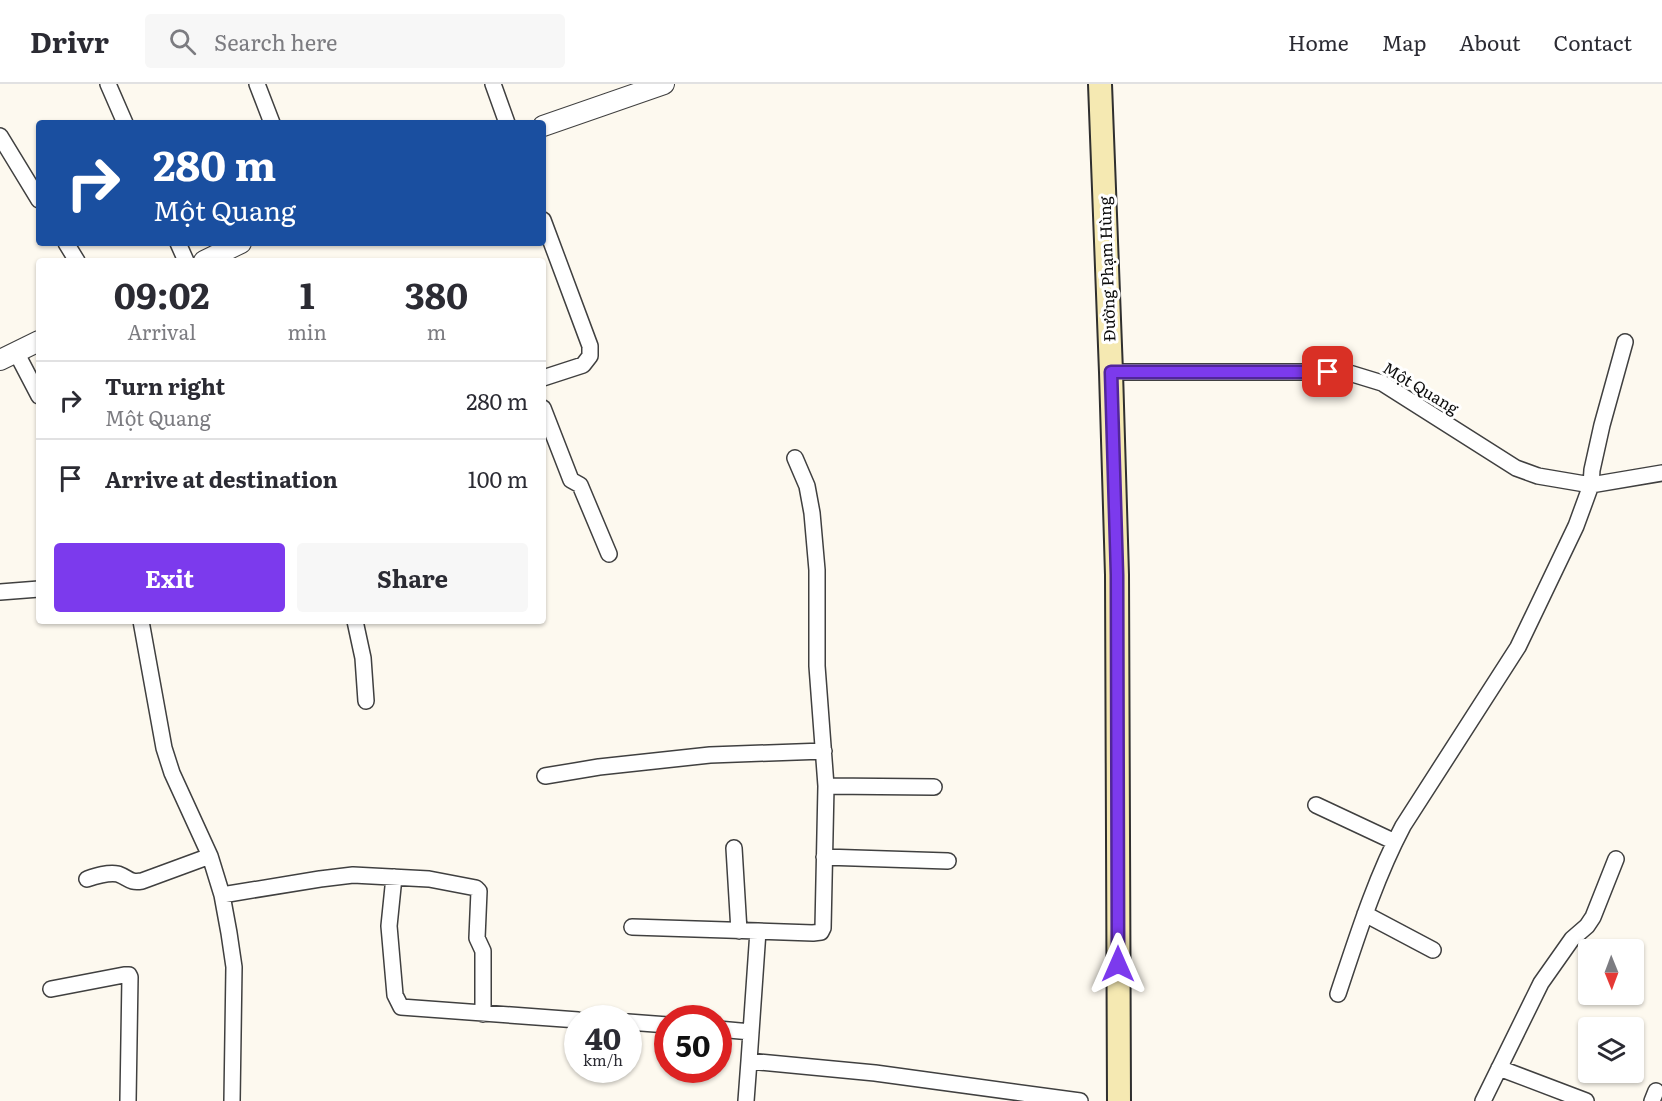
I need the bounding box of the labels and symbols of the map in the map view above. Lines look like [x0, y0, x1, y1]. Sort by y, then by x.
street label: Đường Phạm Hùng [1091, 196, 1121, 342]
pin [1302, 346, 1353, 397]
street label: Một Quang [1379, 355, 1464, 419]
position arrow [1086, 932, 1150, 996]
north arrow [1578, 939, 1644, 1005]
speed limit sign: 50 [654, 1005, 732, 1083]

